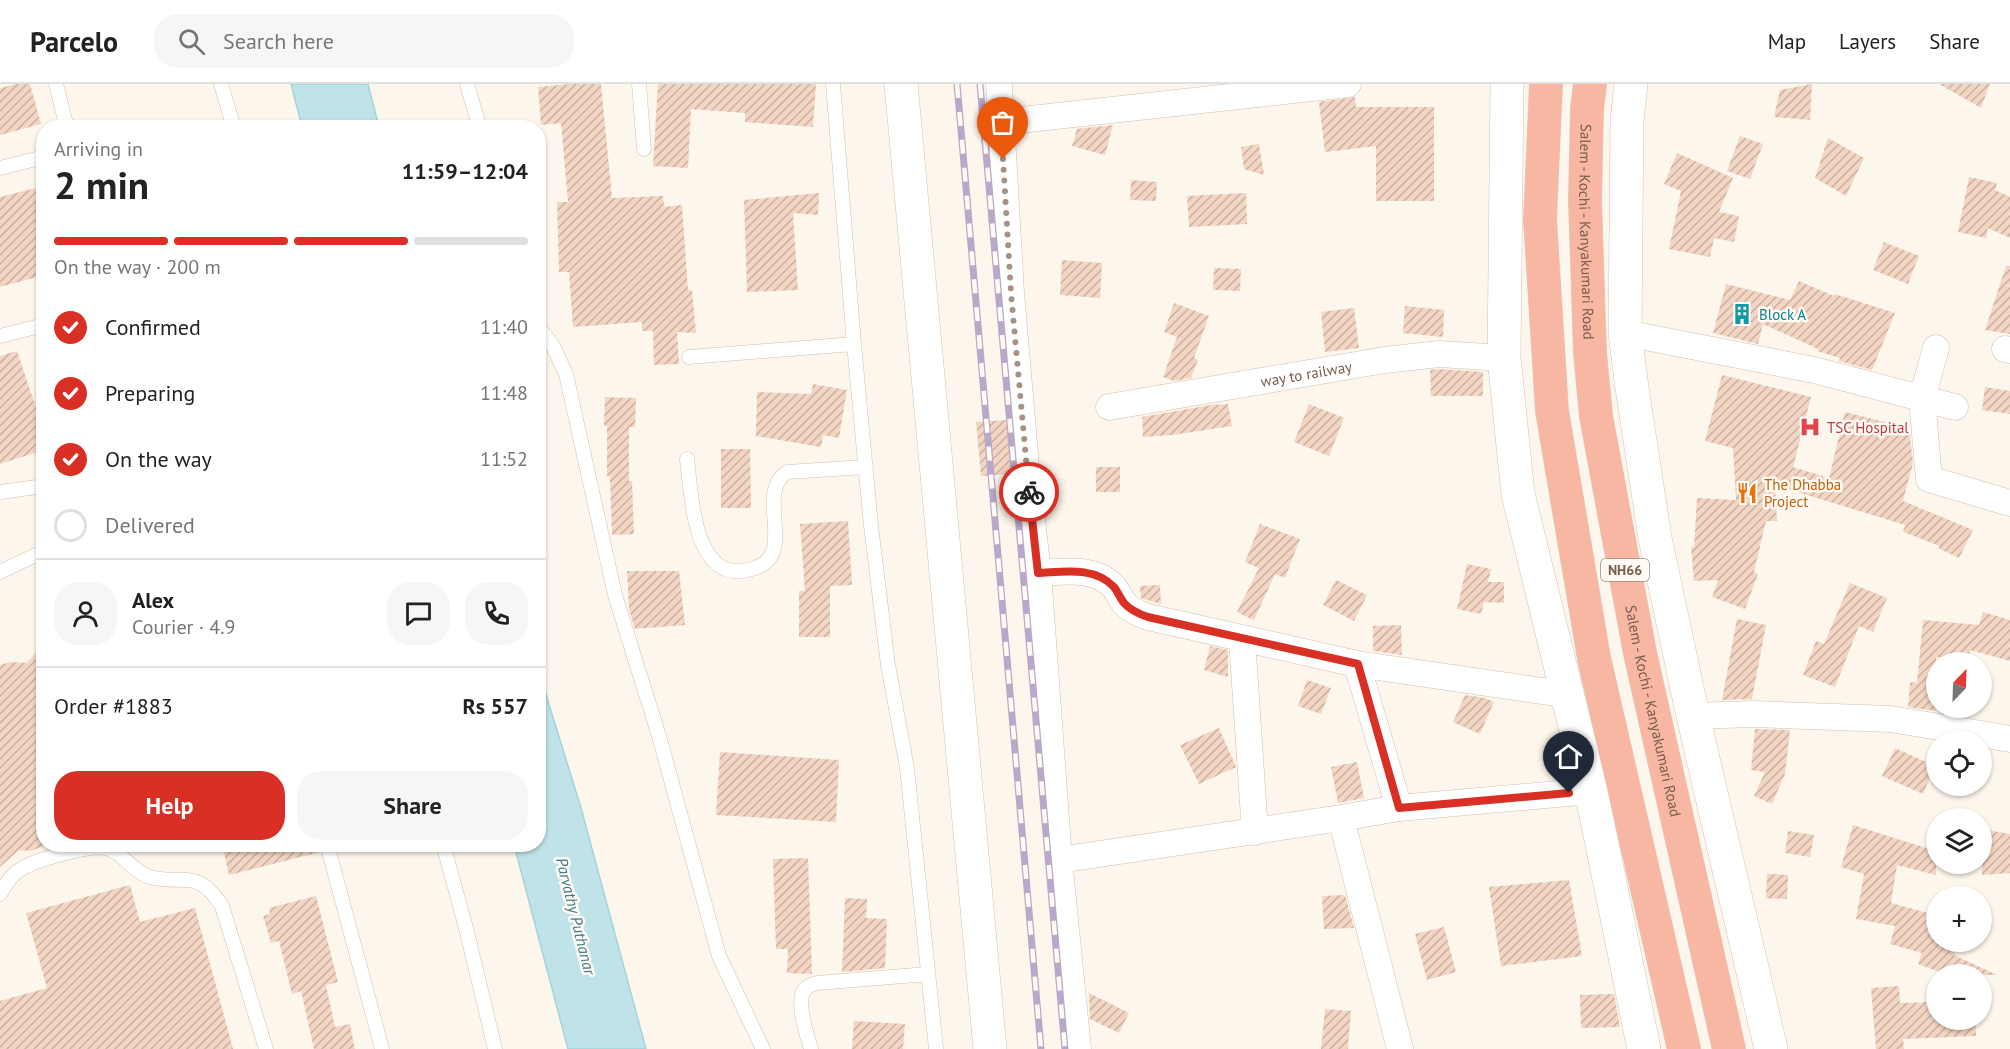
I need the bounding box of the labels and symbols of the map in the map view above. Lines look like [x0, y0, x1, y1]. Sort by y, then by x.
pin [977, 97, 1028, 159]
street label: Salem - Kochi - Kanyakumari Road [1575, 124, 1599, 340]
building icon: Block A [1730, 302, 1754, 326]
place label: Block A [1759, 305, 1806, 324]
street label: way to railway [1259, 356, 1353, 391]
hospital icon: TSC Hospital [1798, 415, 1822, 439]
place label: TSC Hospital [1827, 418, 1909, 437]
courier [999, 462, 1059, 522]
place label: The Dhabba Project [1764, 475, 1841, 511]
restaurant icon: The Dhabba Project [1735, 481, 1759, 505]
road number: NH66 [1601, 559, 1649, 581]
street label: Salem - Kochi - Kanyakumari Road [1622, 604, 1686, 818]
north arrow [1926, 652, 1992, 718]
pin [1543, 731, 1594, 793]
water label: Parvathy Puthanar [552, 855, 601, 978]

